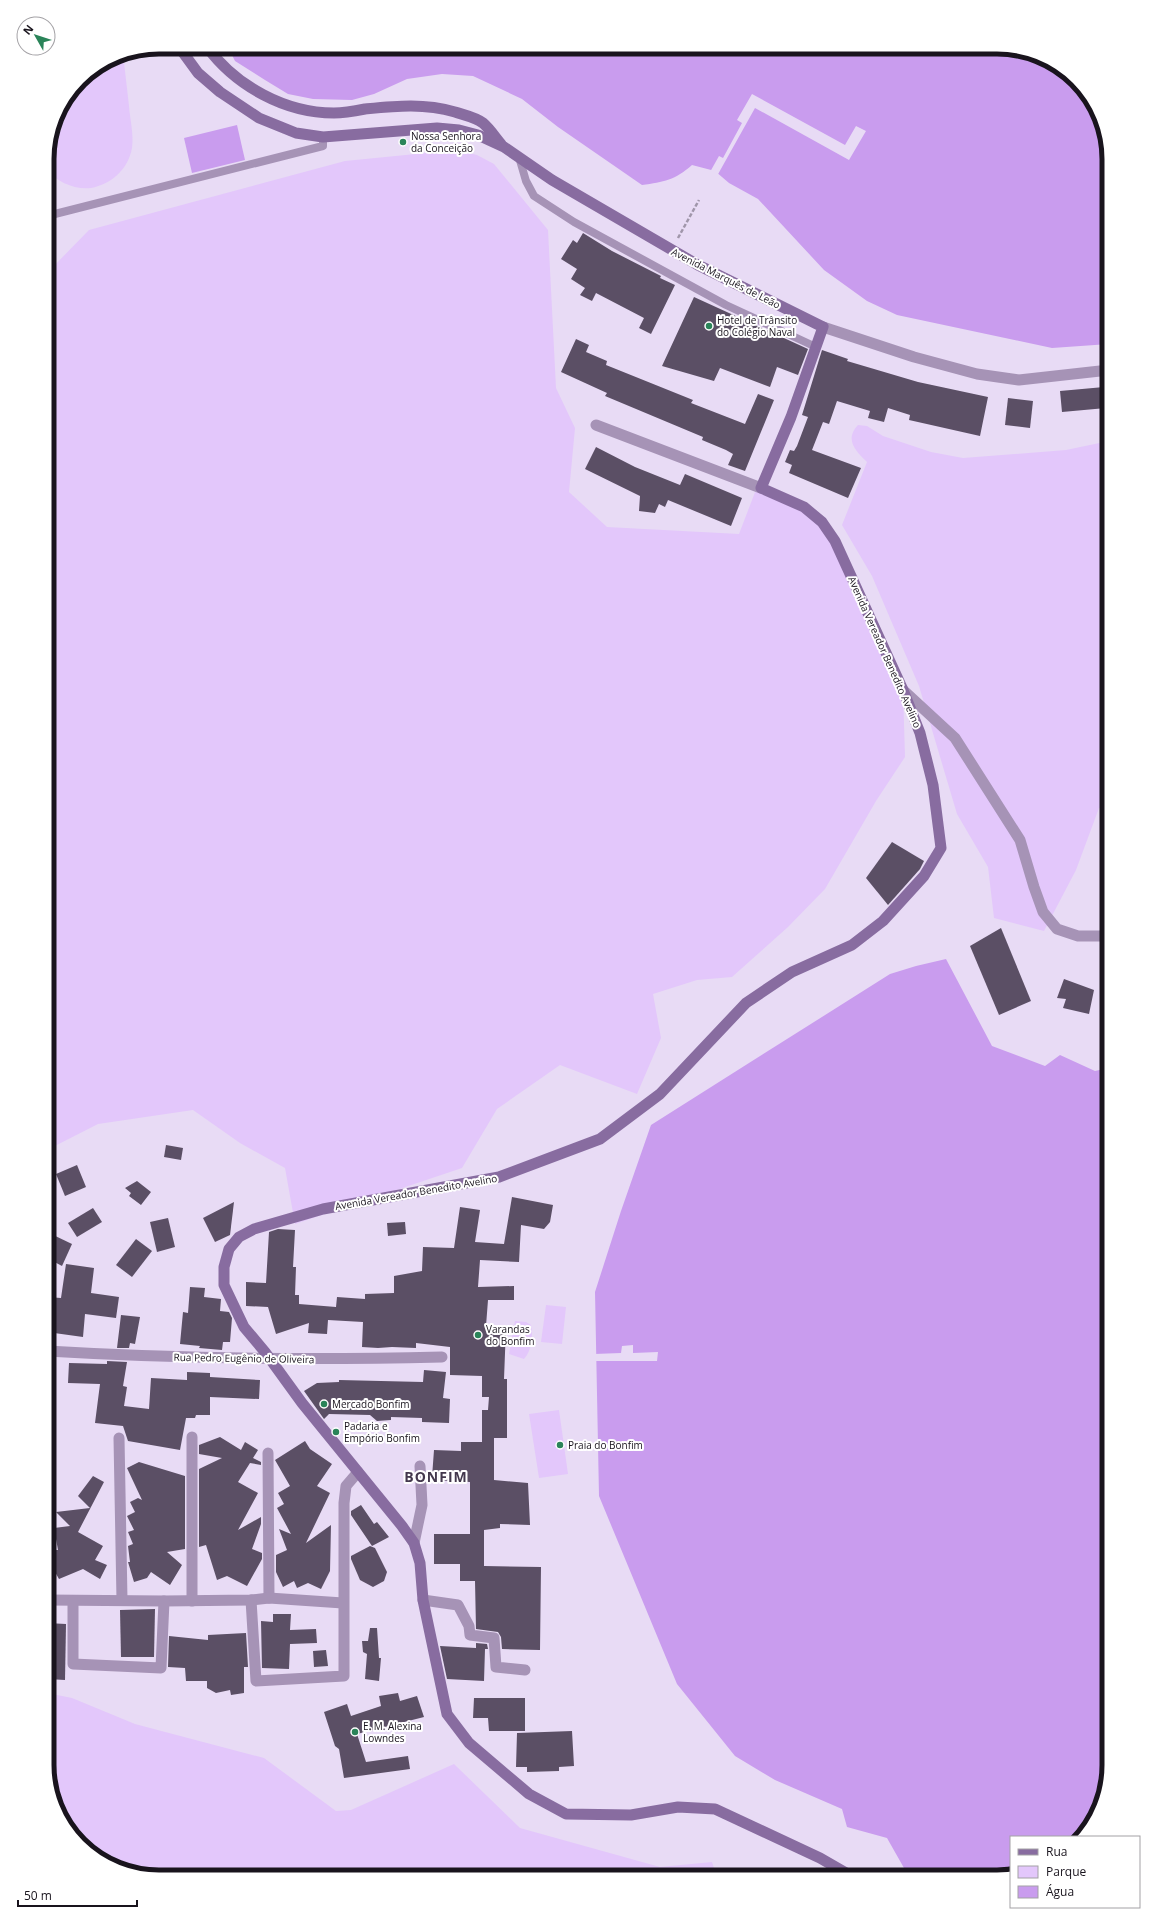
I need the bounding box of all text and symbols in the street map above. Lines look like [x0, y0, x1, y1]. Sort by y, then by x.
north arrow [16, 16, 56, 56]
text: N [19, 21, 36, 38]
place label: Nossa Senhora da Conceição [411, 129, 481, 155]
marker: Nossa Senhora da Conceição [398, 137, 408, 147]
street label: Avenida Marquês de Leão [669, 244, 783, 312]
place label: Hotel de Trânsito do Colégio Naval [717, 313, 797, 339]
marker: Hotel de Trânsito do Colégio Naval [704, 321, 714, 331]
street label: Avenida Vereador Benedito Avelino [845, 574, 925, 730]
street label: Avenida Vereador Benedito Avelino [334, 1171, 498, 1213]
place label: Varandas do Bonfim [486, 1322, 535, 1348]
marker: Varandas do Bonfim [473, 1330, 483, 1340]
street label: Rua Pedro Eugênio de Oliveira [173, 1350, 315, 1366]
place label: Mercado Bonfim [332, 1397, 410, 1411]
marker: Mercado Bonfim [319, 1399, 329, 1409]
place label: Padaria e Empório Bonfim [344, 1419, 420, 1445]
marker: Padaria e Empório Bonfim [331, 1427, 341, 1437]
place label: Praia do Bonfim [568, 1438, 643, 1452]
marker: Praia do Bonfim [555, 1440, 565, 1450]
district label: BONFIM [404, 1467, 468, 1486]
place label: E. M. Alexina Lowndes [363, 1719, 422, 1745]
marker: E. M. Alexina Lowndes [350, 1727, 360, 1737]
legend [1010, 1836, 1140, 1908]
text: Rua [1046, 1843, 1067, 1860]
text: Parque [1046, 1863, 1086, 1880]
scale bar [18, 1882, 137, 1908]
text: Água [1046, 1883, 1074, 1900]
text: 50 m [24, 1887, 52, 1904]

